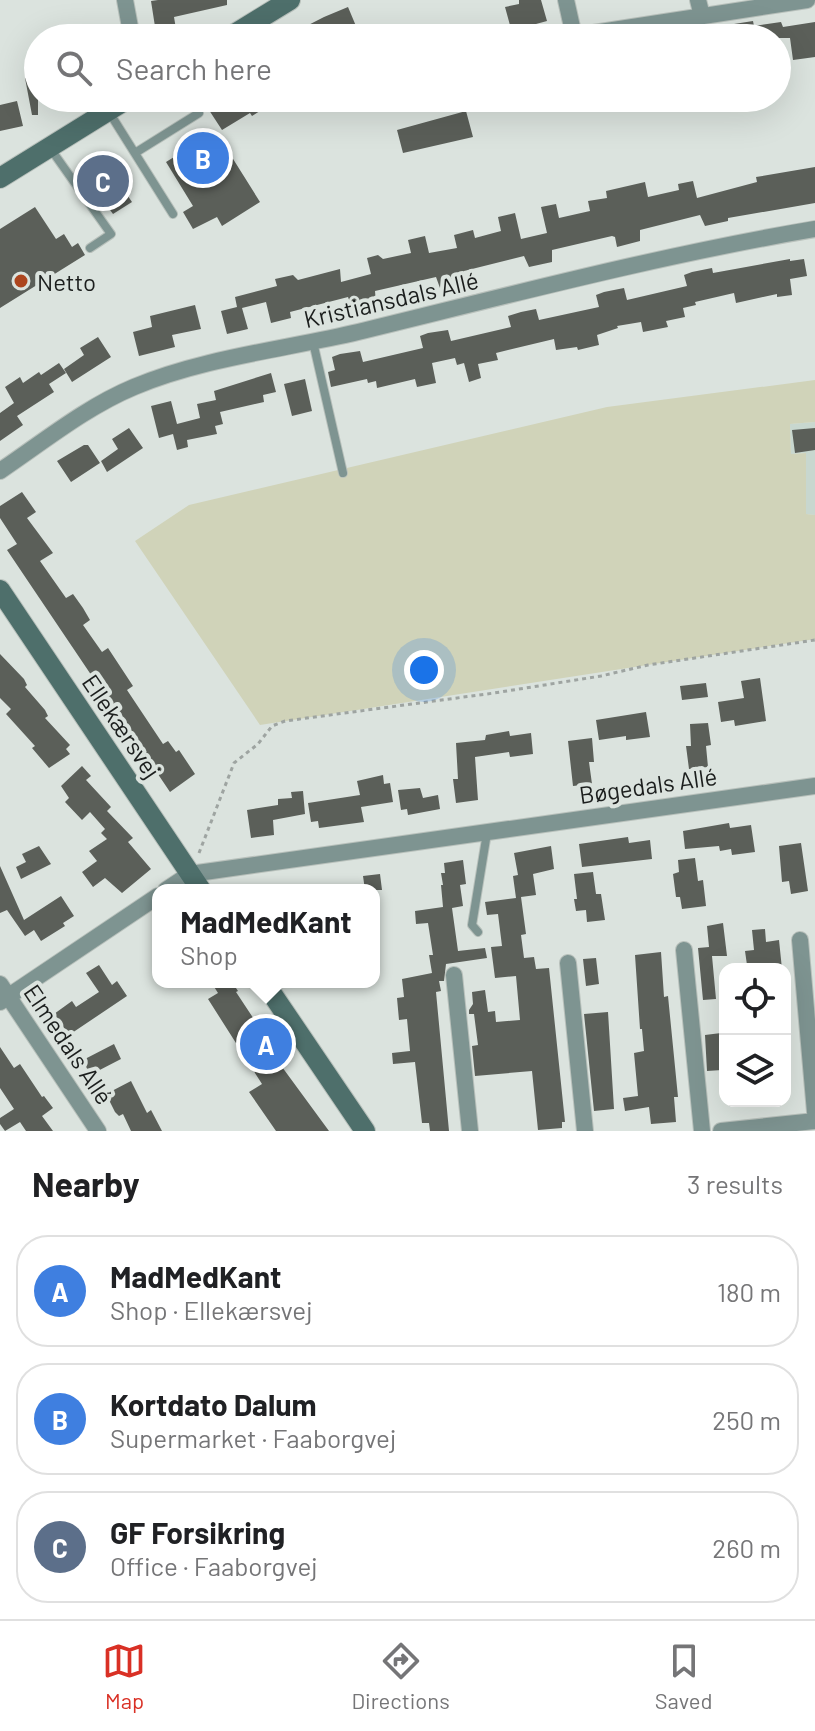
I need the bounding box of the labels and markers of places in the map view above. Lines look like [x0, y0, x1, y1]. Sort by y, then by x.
pin: B [177, 128, 229, 188]
pin: C [77, 151, 129, 211]
place label: Netto [37, 267, 96, 296]
marker: Netto [12, 272, 30, 290]
pin: A [240, 1014, 292, 1074]

